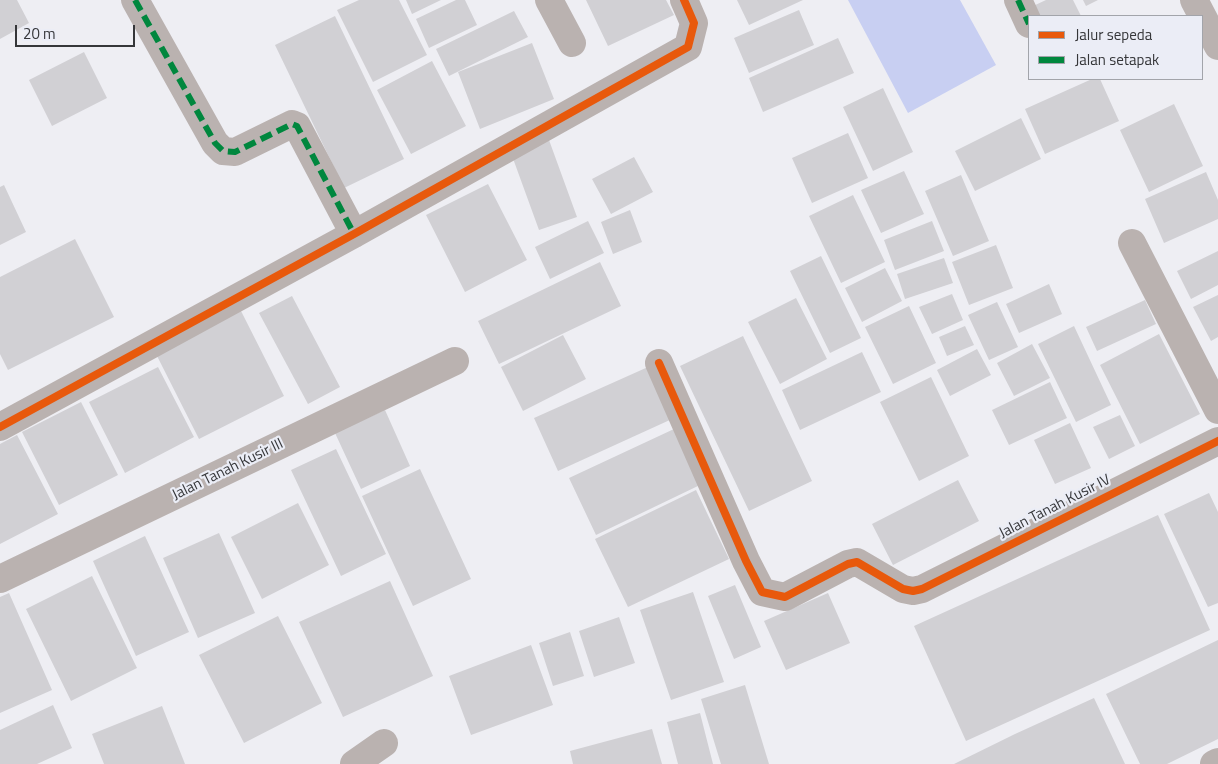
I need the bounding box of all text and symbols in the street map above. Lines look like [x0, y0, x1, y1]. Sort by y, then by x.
scale bar [18, 15, 138, 47]
legend [1028, 15, 1203, 80]
text: 20 m [23, 22, 56, 45]
text: Jalur sepeda [1075, 23, 1152, 46]
text: Jalan setapak [1075, 48, 1159, 71]
street label: Jalan Tanah Kusir III [170, 435, 286, 505]
street label: Jalan Tanah Kusir IV [996, 471, 1114, 543]

